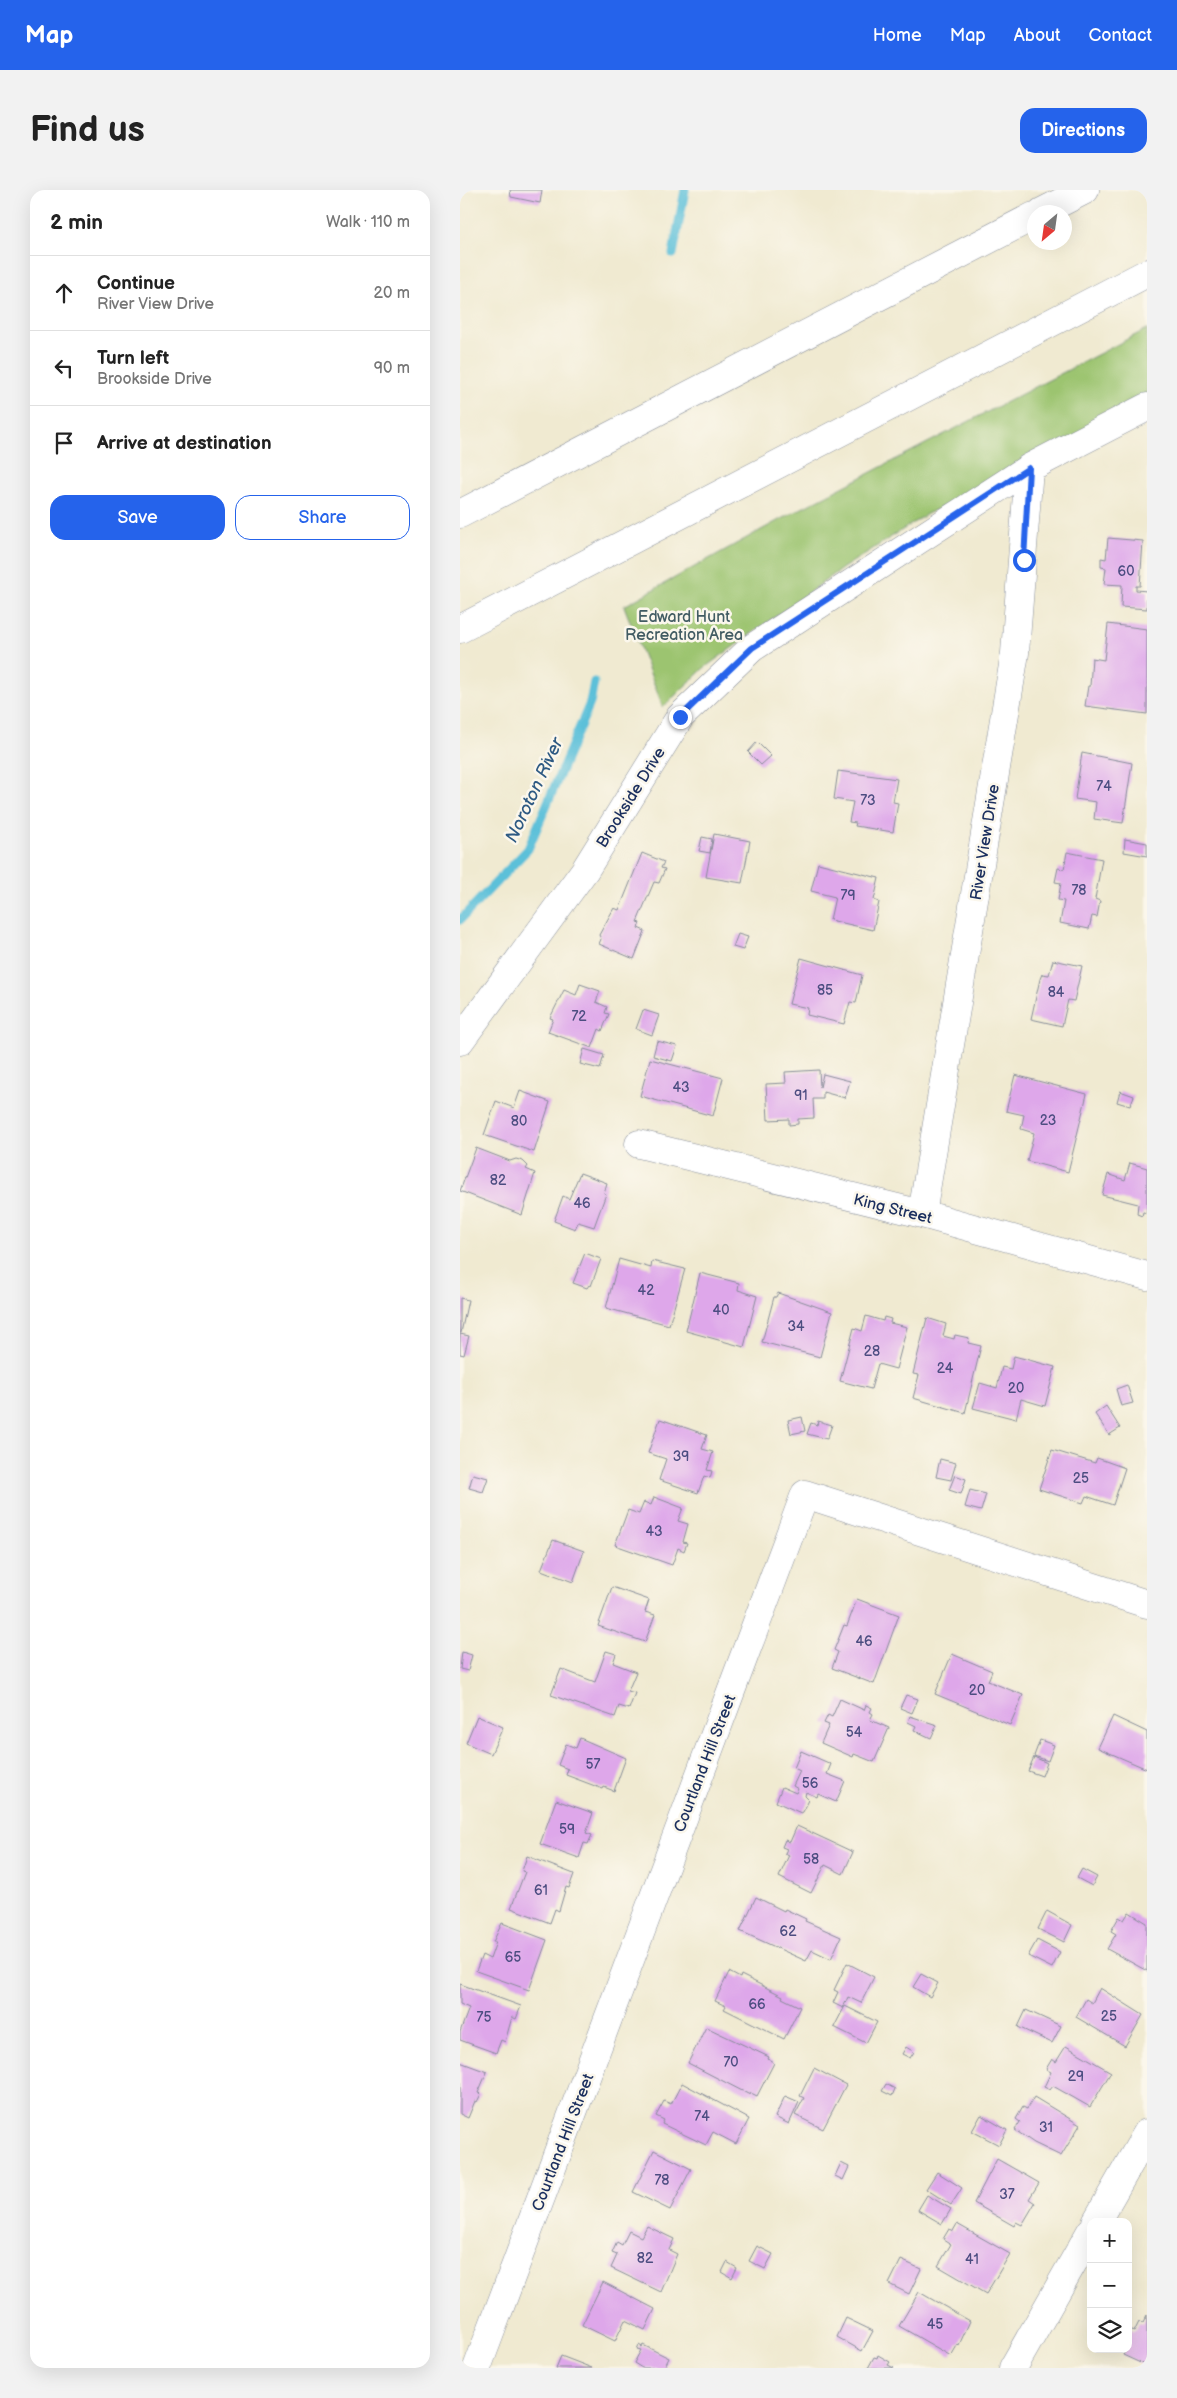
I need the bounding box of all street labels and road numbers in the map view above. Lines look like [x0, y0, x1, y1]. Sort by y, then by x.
street label: Brookside Drive [593, 744, 670, 851]
street label: River View Drive [967, 782, 1004, 901]
street label: King Street [851, 1191, 934, 1228]
street label: Courtland Hill Street [670, 1692, 740, 1835]
street label: Courtland Hill Street [528, 2071, 598, 2214]

